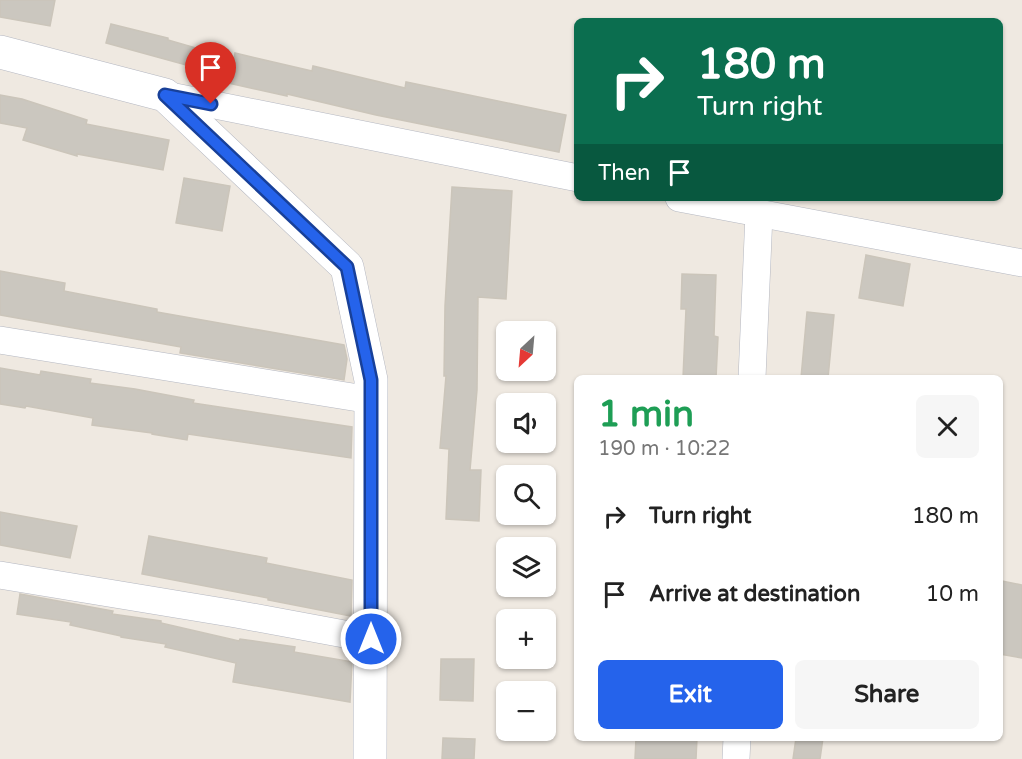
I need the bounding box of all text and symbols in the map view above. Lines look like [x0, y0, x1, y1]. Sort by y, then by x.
text: 180 m [697, 39, 826, 90]
pin [185, 42, 236, 104]
icon: right [598, 42, 676, 120]
icon: arrive [194, 51, 227, 84]
text: Turn right [697, 90, 823, 123]
icon: arrive [663, 156, 696, 189]
text: Then [598, 160, 651, 186]
north arrow [496, 321, 556, 381]
map controls [496, 321, 556, 741]
button: sound [496, 393, 556, 453]
text: 1 min [598, 393, 694, 436]
button: close [916, 395, 979, 458]
text: 190 m · 10:22 [598, 437, 730, 461]
button: search [496, 465, 556, 525]
icon: right [598, 500, 631, 533]
text: Turn right [649, 503, 751, 529]
text: 180 m [912, 503, 979, 529]
button: layers [496, 537, 556, 597]
icon: arrive [598, 578, 631, 611]
text: Arrive at destination [649, 581, 860, 607]
text: 10 m [925, 581, 979, 607]
position arrow [339, 607, 403, 671]
button: + [496, 609, 556, 669]
button: Exit [598, 660, 783, 729]
button: Share [795, 660, 979, 729]
button: − [496, 681, 556, 741]

